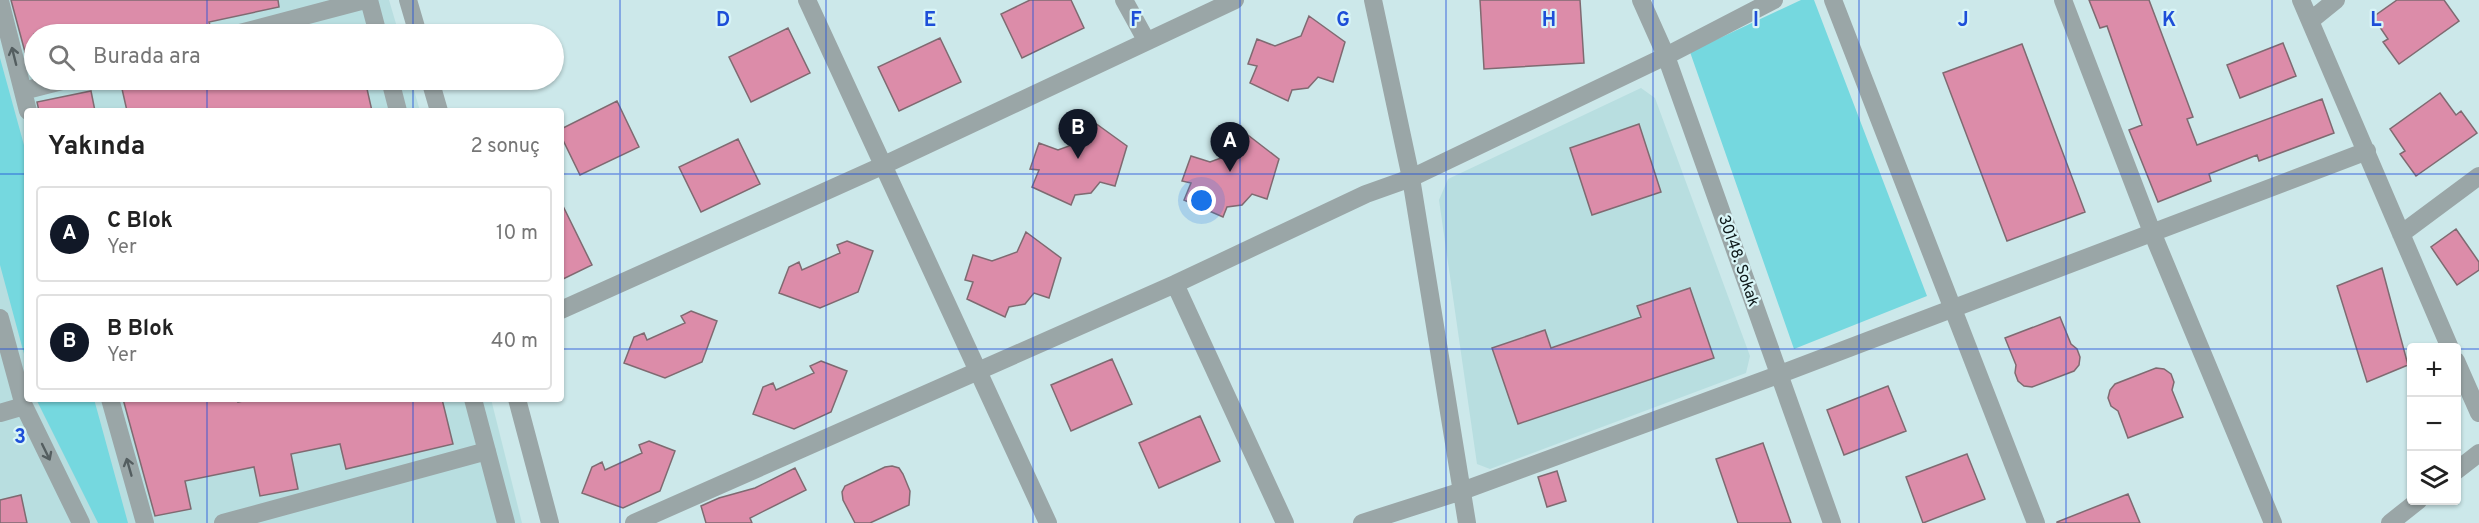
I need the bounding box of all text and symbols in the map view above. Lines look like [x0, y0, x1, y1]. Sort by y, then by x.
text: D [716, 8, 730, 34]
text: E [924, 8, 936, 34]
text: F [1130, 8, 1142, 34]
text: G [1336, 8, 1350, 34]
text: H [1542, 8, 1556, 34]
text: I [1753, 8, 1759, 34]
text: J [1957, 8, 1969, 34]
text: K [2162, 8, 2176, 34]
text: L [2370, 8, 2382, 34]
search box [24, 24, 564, 90]
icon: search [45, 41, 78, 74]
text: Burada ara [93, 44, 201, 71]
one-way arrow [8, 47, 19, 66]
pin: B [1058, 110, 1098, 159]
pin: A [1210, 122, 1250, 172]
text: Yakında [48, 131, 145, 164]
text: 2 sonuç [470, 134, 540, 160]
your location [1187, 186, 1216, 215]
text: C Blok [107, 208, 173, 235]
street label: 30148. Sokak [1713, 213, 1763, 309]
text: A [62, 221, 77, 247]
text: 10 m [496, 221, 538, 247]
text: Yer [107, 235, 137, 261]
text: B Blok [107, 316, 174, 343]
text: B [63, 329, 76, 355]
text: 40 m [491, 329, 538, 355]
text: Yer [107, 343, 137, 369]
map controls [2407, 343, 2461, 505]
button: + [2407, 343, 2461, 397]
button: − [2407, 397, 2461, 451]
text: 3 [14, 425, 26, 451]
one-way arrow [41, 443, 53, 461]
button: layers [2407, 451, 2461, 505]
one-way arrow [123, 458, 135, 477]

